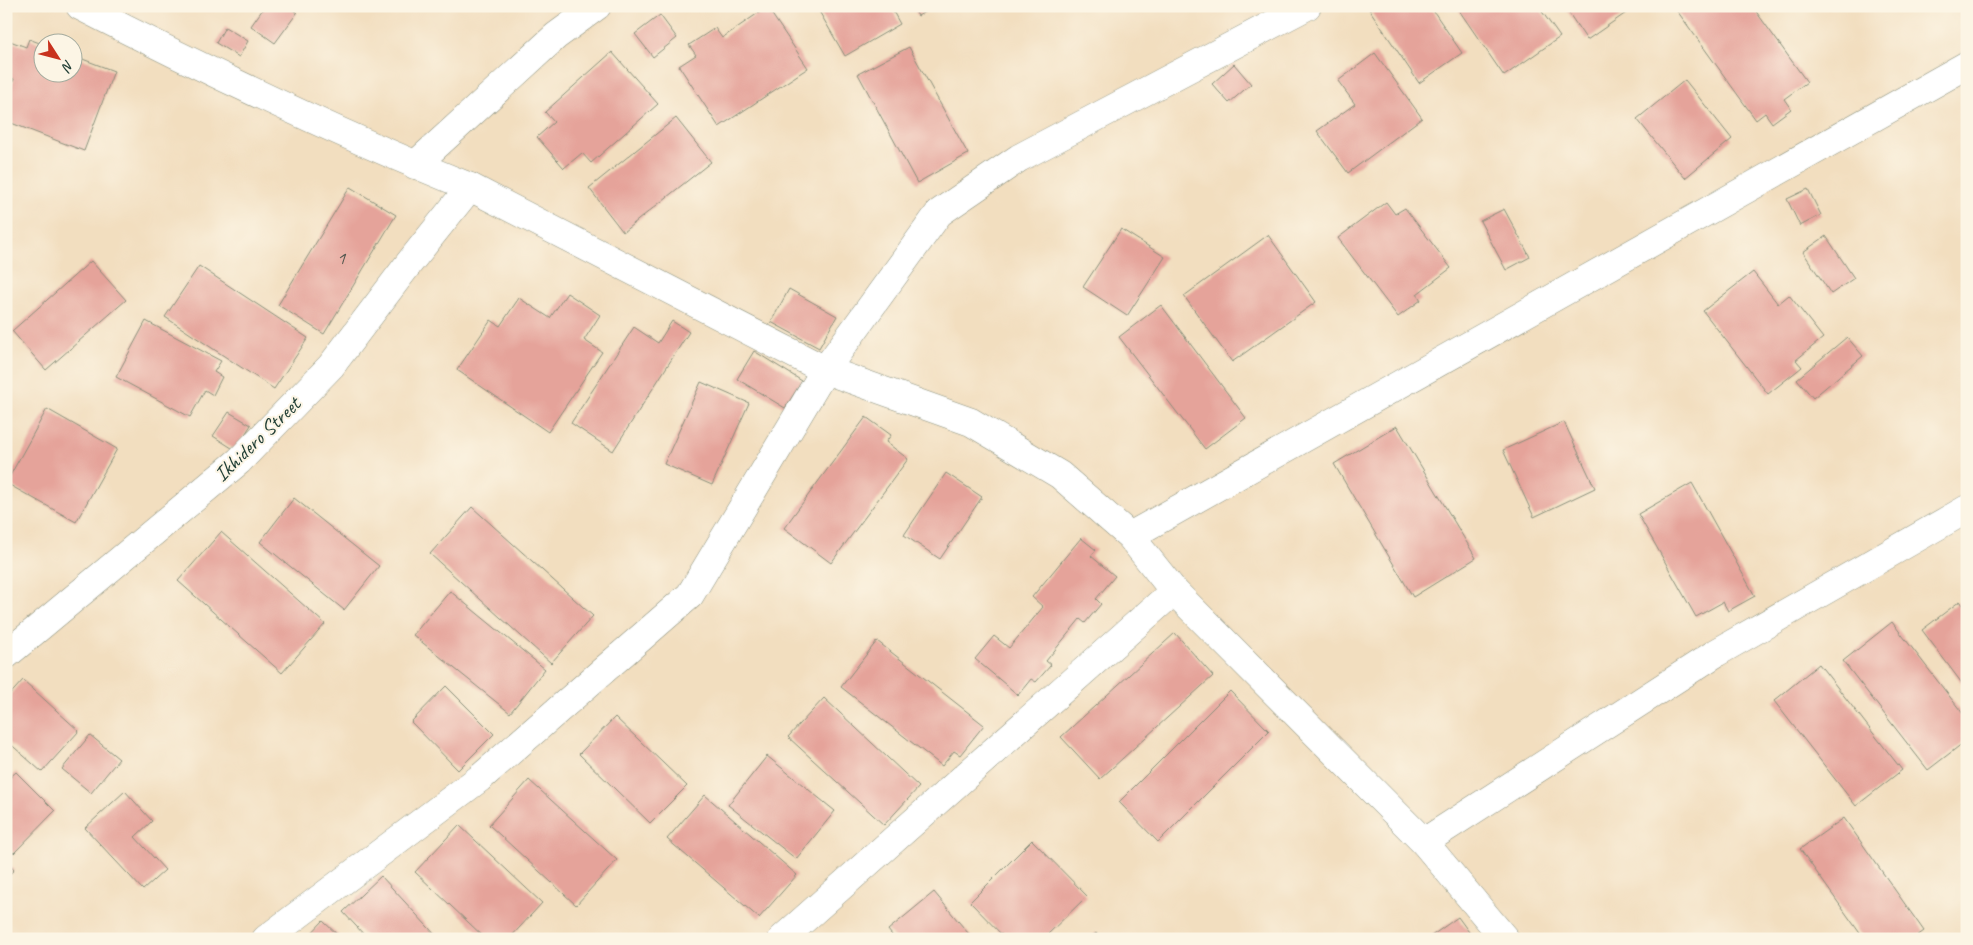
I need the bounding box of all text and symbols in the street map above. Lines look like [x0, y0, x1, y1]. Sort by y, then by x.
north arrow [32, 32, 82, 82]
text: N [57, 57, 78, 76]
house number: 1 [337, 246, 347, 270]
street label: Ikhidero Street [208, 390, 307, 487]

